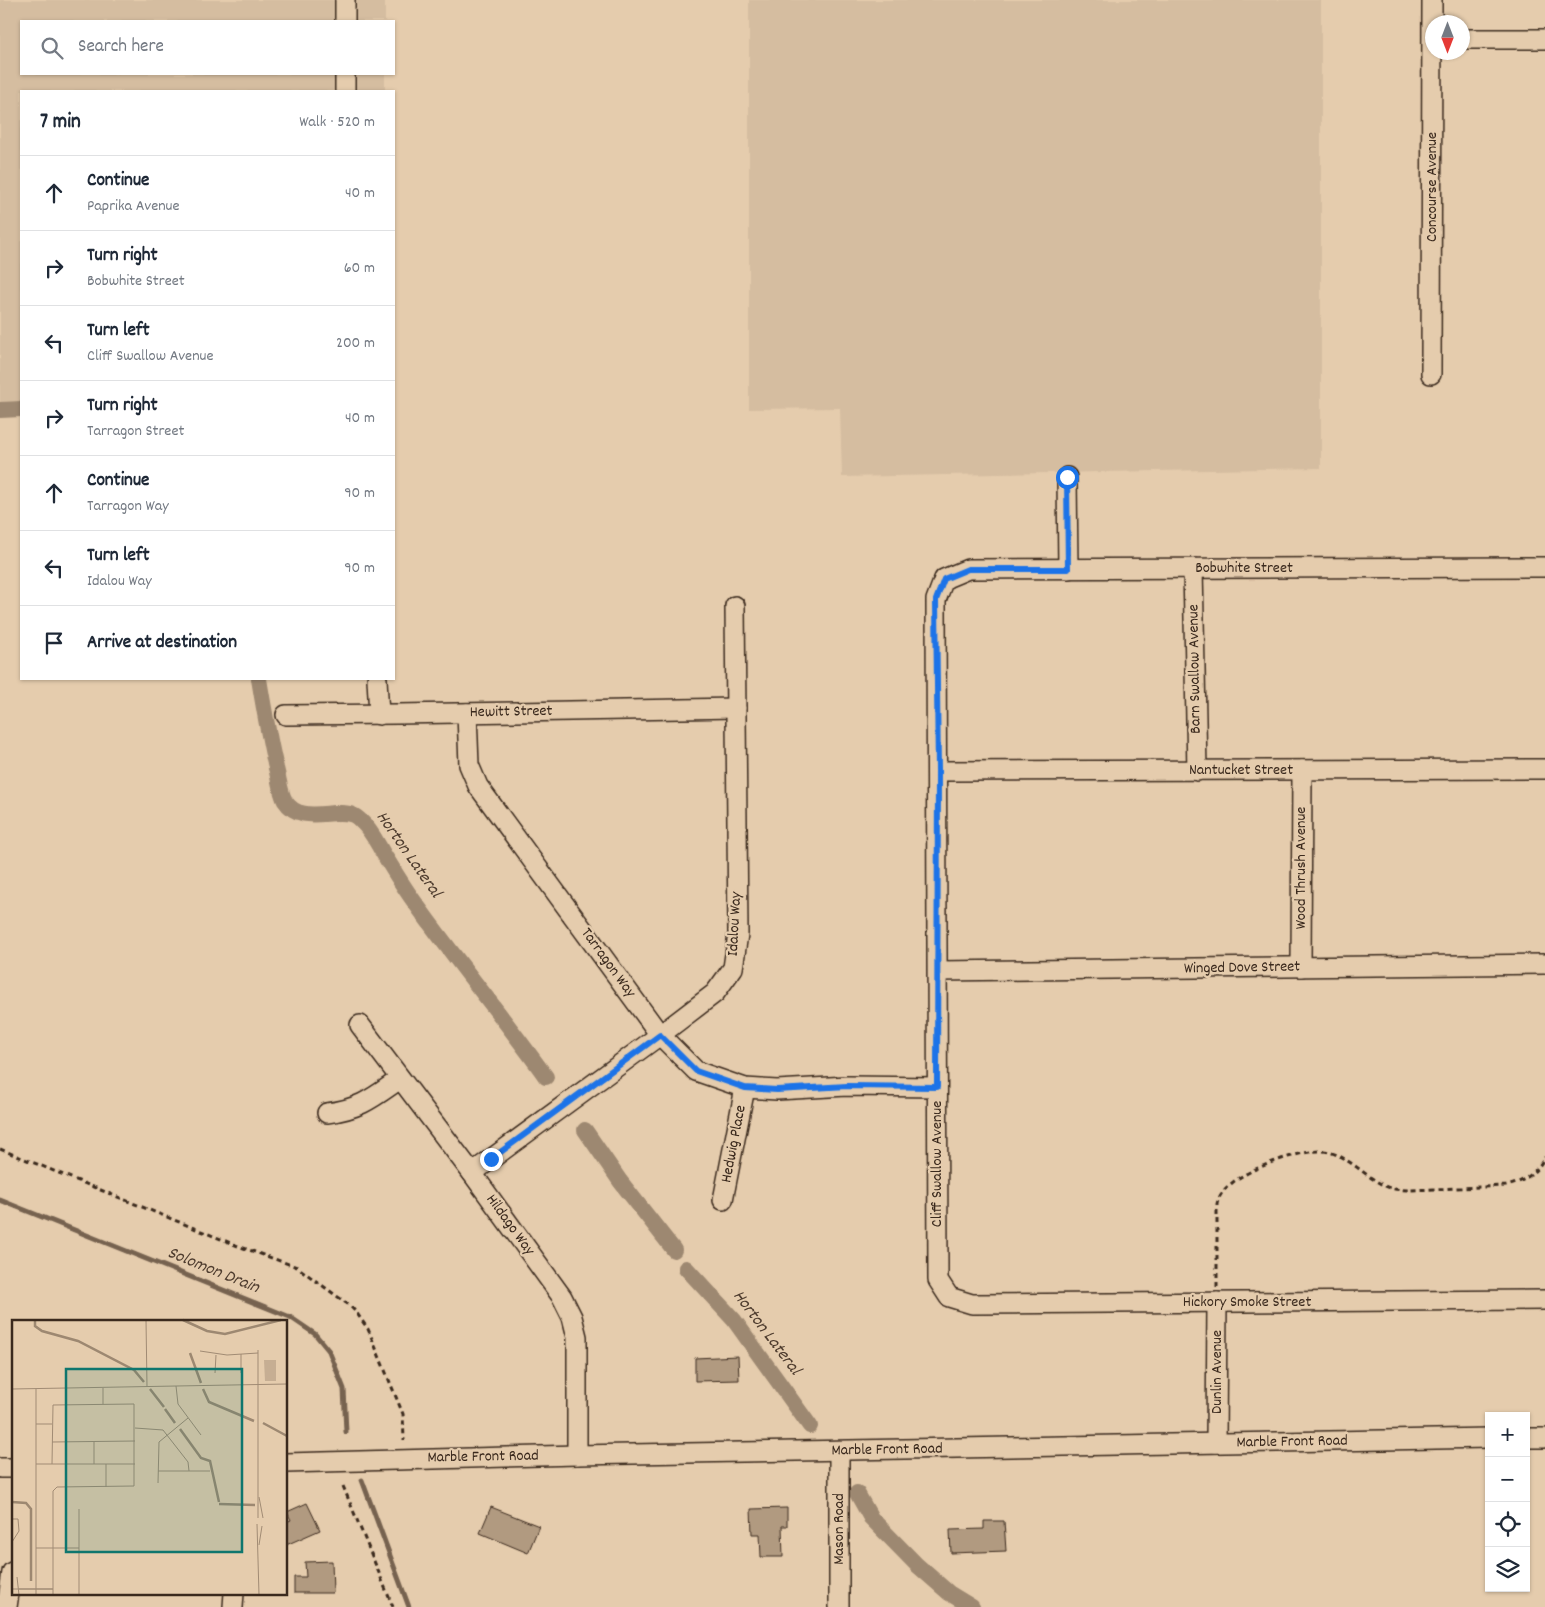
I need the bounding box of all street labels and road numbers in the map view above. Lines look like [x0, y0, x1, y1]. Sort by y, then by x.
street label: Concourse Avenue [1421, 132, 1444, 242]
street label: Bobwhite Street [1195, 557, 1293, 580]
street label: Barn Swallow Avenue [1182, 604, 1208, 734]
street label: Hewitt Street [469, 700, 553, 724]
street label: Nantucket Street [1189, 759, 1293, 782]
street label: Wood Thrush Avenue [1290, 807, 1313, 929]
street label: Idalou Way [722, 891, 748, 957]
street label: Tarragon Way [575, 923, 642, 1003]
street label: Winged Dove Street [1184, 955, 1300, 981]
street label: Cliff Swallow Avenue [926, 1101, 949, 1227]
street label: Hedwig Place [715, 1103, 753, 1185]
street label: Hildago Way [480, 1190, 540, 1261]
street label: Hickory Smoke Street [1183, 1291, 1311, 1314]
street label: Dunlin Avenue [1206, 1330, 1229, 1414]
street label: Marble Front Road [1236, 1430, 1348, 1454]
street label: Marble Front Road [831, 1438, 943, 1462]
street label: Marble Front Road [427, 1445, 539, 1469]
street label: Mason Road [828, 1493, 851, 1565]

